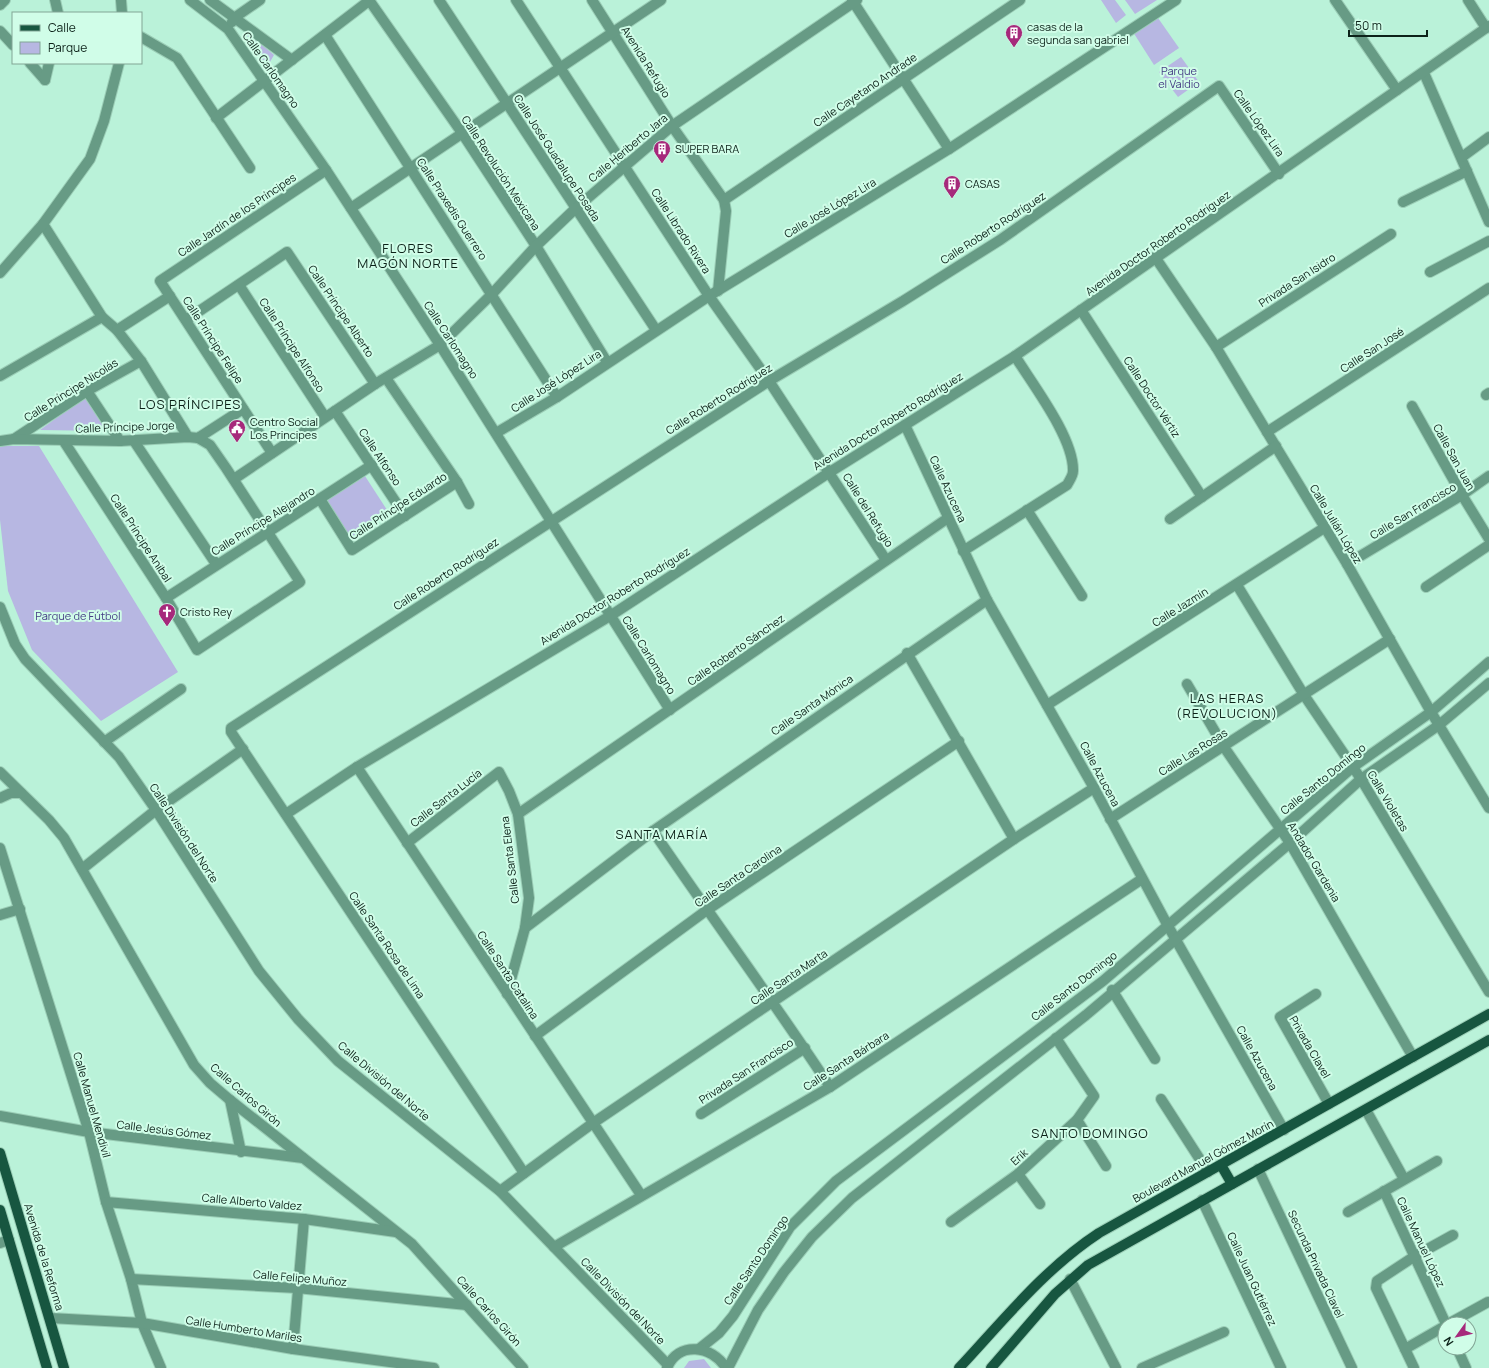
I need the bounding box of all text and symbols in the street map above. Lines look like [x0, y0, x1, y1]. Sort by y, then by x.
legend [12, 12, 142, 64]
scale bar [1349, 12, 1427, 38]
text: 50 m [1355, 17, 1382, 34]
text: Calle [48, 19, 76, 36]
place label: casas de la segunda san gabriel [1027, 19, 1129, 47]
street label: Avenida Refugio [618, 23, 675, 101]
building icon: casas de la segunda san gabriel [1004, 23, 1024, 48]
street label: Calle Carlomagno [240, 29, 304, 111]
text: Parque [48, 39, 87, 56]
street label: Calle Cayetano Andrade [810, 49, 920, 130]
park label: Parque el Valdio [1158, 63, 1200, 91]
street label: Calle López Lira [1231, 86, 1288, 159]
street label: Calle José Guadalupe Posada [511, 91, 604, 224]
street label: Calle Heriberto Jara [585, 110, 670, 185]
street label: Calle Revolución Mexicana [459, 112, 544, 233]
building icon: SUPER BARA [652, 139, 672, 164]
place label: SUPER BARA [675, 141, 739, 156]
street label: Calle Praxedis Guerrero [414, 155, 491, 263]
street label: Calle Jardín de los Príncipes [175, 169, 299, 260]
street label: Calle José López Lira [781, 174, 879, 241]
building icon: CASAS [942, 174, 962, 199]
place label: CASAS [965, 176, 1000, 191]
street label: Calle Librado Rivera [648, 185, 715, 276]
street label: Avenida Doctor Roberto Rodríguez [1082, 186, 1233, 299]
street label: Calle Roberto Rodríguez [937, 188, 1048, 267]
district label: FLORES MAGÓN NORTE [357, 239, 459, 272]
street label: Privada San Isidro [1255, 249, 1338, 310]
street label: Calle Príncipe Alberto [305, 262, 378, 360]
street label: Calle Príncipe Felipe [180, 293, 248, 387]
street label: Calle Príncipe Alfonso [256, 295, 329, 395]
street label: Calle Carlomagno [421, 298, 482, 382]
street label: Calle San José [1337, 323, 1407, 376]
street label: Calle José López Lira [508, 346, 604, 415]
street label: Calle Doctor Vértiz [1121, 353, 1184, 440]
street label: Calle Príncipe Nicolás [21, 354, 121, 425]
street label: Calle Roberto Rodríguez [663, 360, 775, 437]
street label: Avenida Doctor Roberto Rodríguez [810, 368, 966, 473]
district label: LOS PRÍNCIPES [139, 395, 241, 413]
place label: Centro Social Los Principes [250, 414, 318, 442]
street label: Calle Príncipe Jorge [75, 417, 175, 436]
public building icon: Centro Social Los Principes [227, 418, 247, 443]
street label: Calle San Juan [1430, 421, 1479, 493]
street label: Calle Alfonso [356, 425, 405, 489]
street label: Calle Azucena [926, 453, 970, 525]
street label: Calle Príncipe Eduardo [346, 468, 450, 543]
street label: Calle del Refugio [840, 470, 898, 550]
street label: Calle San Francisco [1367, 479, 1459, 542]
street label: Calle Julián López [1307, 481, 1366, 566]
street label: Calle Príncipe Alejandro [208, 482, 318, 559]
street label: Calle Príncipe Anibal [107, 491, 176, 585]
street label: Calle Roberto Rodríguez [390, 534, 501, 613]
street label: Avenida Doctor Roberto Rodríguez [537, 543, 693, 648]
street label: Calle Jazmín [1149, 583, 1211, 630]
church icon: Cristo Rey [157, 602, 177, 627]
place label: Cristo Rey [180, 604, 232, 619]
park label: Parque de Fútbol [35, 608, 121, 623]
street label: Calle Roberto Sánchez [684, 610, 787, 689]
street label: Calle Carlomagno [619, 613, 680, 697]
street label: Calle Santa Mónica [768, 671, 856, 739]
district label: LAS HERAS (REVOLUCION) [1176, 689, 1278, 722]
street label: Calle Las Rosas [1155, 724, 1230, 779]
street label: Calle Azucena [1077, 738, 1124, 809]
street label: Calle Santo Domingo [1277, 739, 1369, 818]
street label: Calle Santa Lucía [407, 765, 484, 830]
street label: Calle Violetas [1364, 768, 1413, 834]
street label: Calle División del Norte [147, 780, 223, 886]
street label: Calle Santa Elena [497, 816, 522, 904]
street label: Andador Gardenia [1285, 819, 1344, 905]
district label: SANTA MARÍA [615, 825, 709, 843]
street label: Calle Santa Carolina [691, 841, 784, 910]
street label: Calle Santa Rosa de Lima [346, 888, 429, 1001]
street label: Calle Santa Catalina [474, 928, 543, 1022]
street label: Calle Santa Marta [747, 945, 830, 1008]
street label: Calle Santo Domingo [1028, 947, 1120, 1024]
street label: Privada Clavel [1286, 1013, 1334, 1081]
street label: Calle Azucena [1233, 1023, 1281, 1093]
street label: Calle Santa Bárbara [800, 1027, 891, 1094]
street label: Privada San Francisco [696, 1034, 796, 1107]
street label: Calle División del Norte [335, 1038, 434, 1124]
street label: Calle Manuel Mendivil [70, 1050, 115, 1159]
street label: Calle Carlos Girón [207, 1059, 285, 1130]
street label: Boulevard Manuel Gómez Morín [1130, 1115, 1276, 1206]
street label: Calle Jesús Gómez [116, 1116, 212, 1143]
district label: SANTO DOMINGO [1031, 1124, 1149, 1142]
street label: Erik [1007, 1145, 1031, 1168]
street label: Calle Alberto Valdez [201, 1190, 303, 1213]
street label: Calle Manuel López [1394, 1194, 1449, 1290]
street label: Avenida de la Reforma [21, 1202, 68, 1312]
street label: Secunda Privada Clavel [1285, 1207, 1348, 1320]
street label: Calle Santo Domingo [720, 1211, 792, 1308]
street label: Calle Juan Gutiérrez [1224, 1229, 1281, 1328]
street label: Calle División del Norte [578, 1254, 669, 1348]
street label: Calle Felipe Muñoz [252, 1266, 348, 1289]
street label: Calle Carlos Girón [454, 1272, 525, 1349]
street label: Calle Humberto Mariles [185, 1312, 304, 1345]
north arrow [1437, 1316, 1477, 1356]
text: N [1440, 1334, 1457, 1349]

